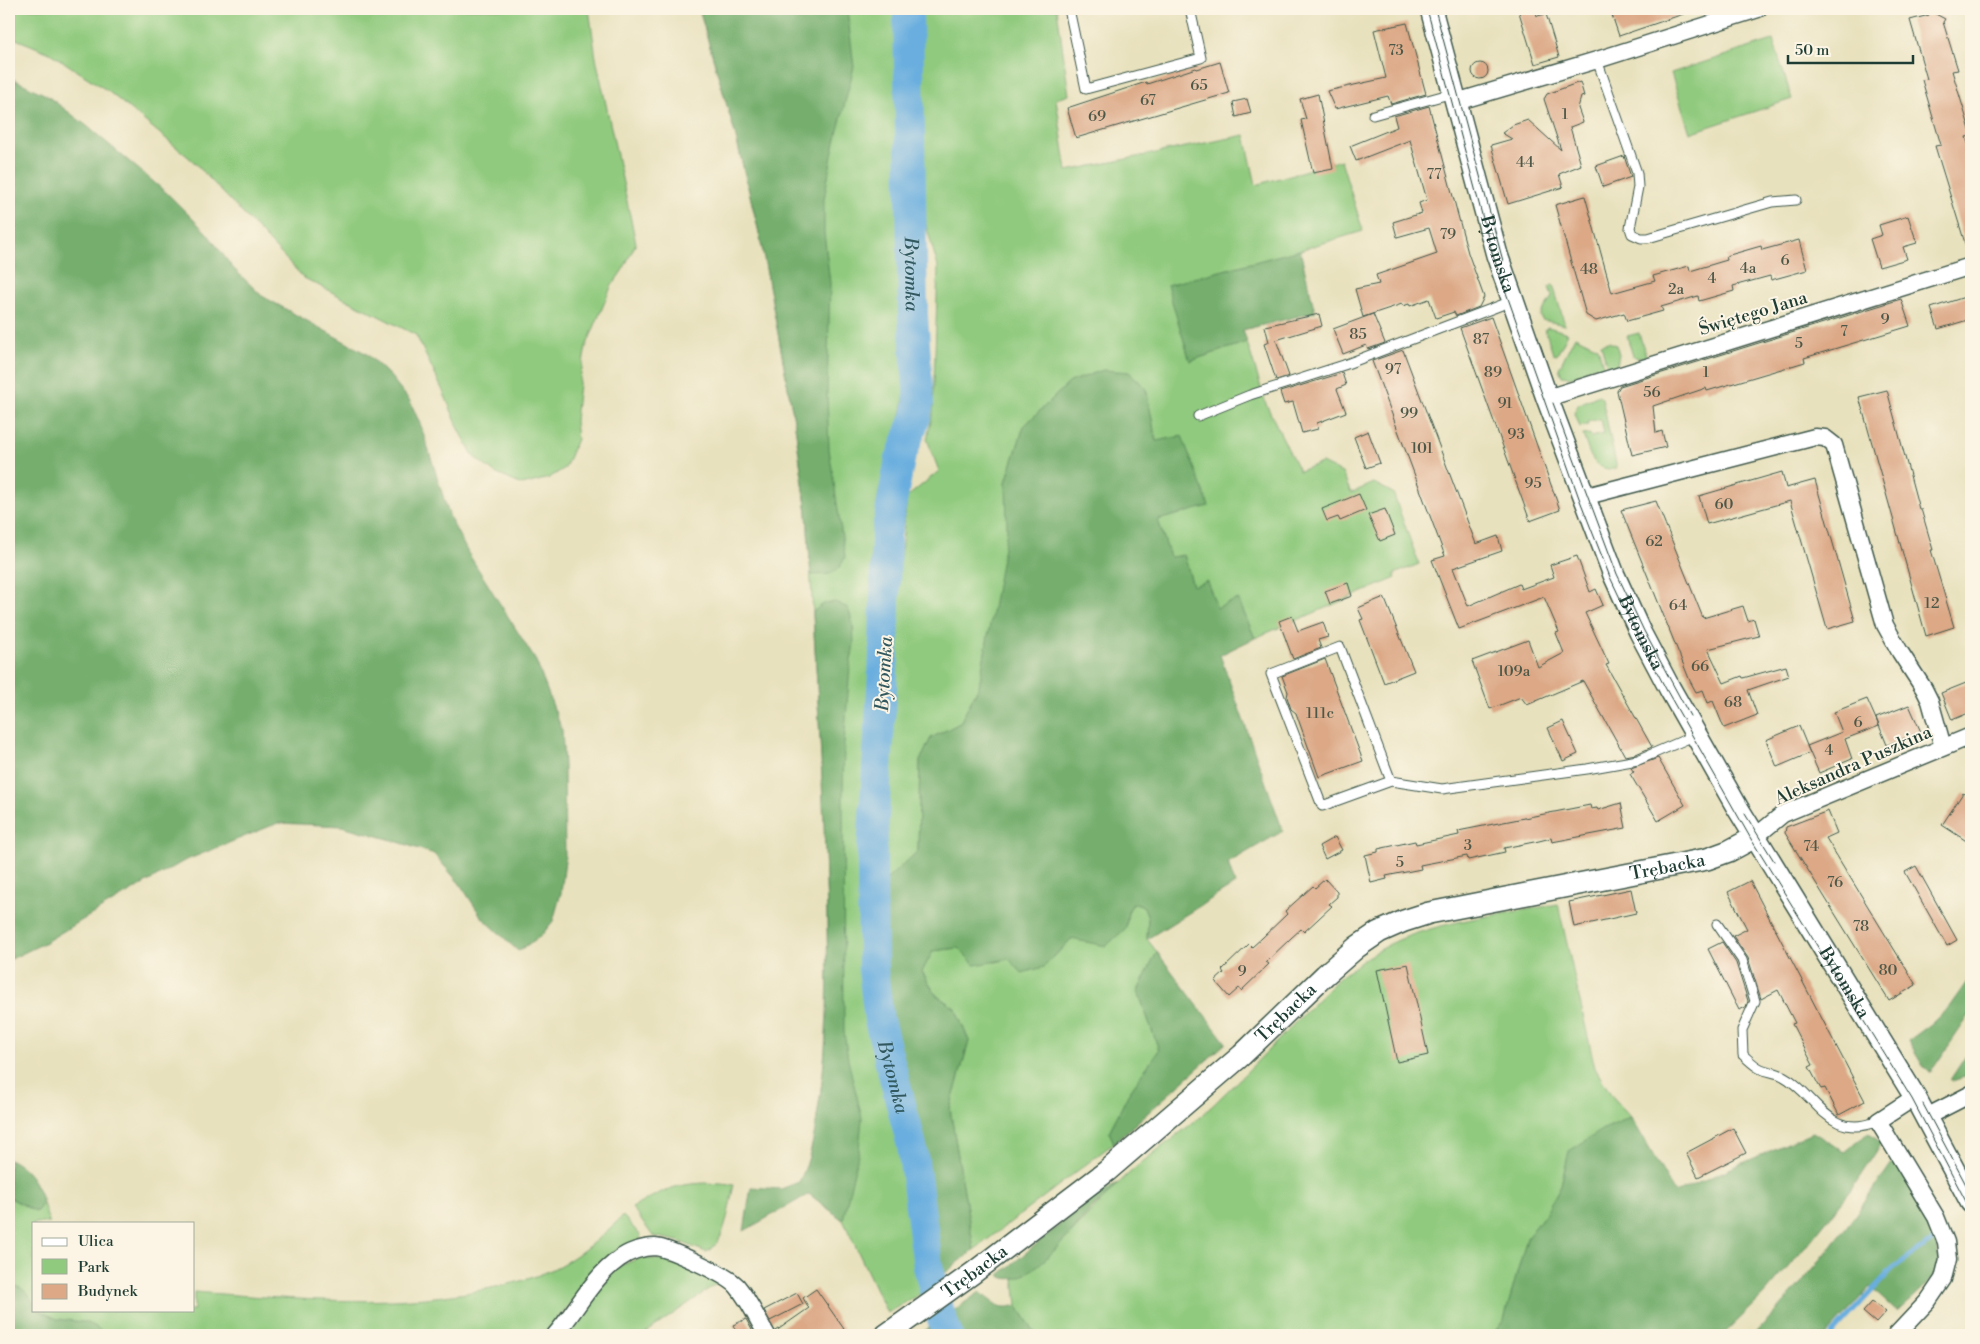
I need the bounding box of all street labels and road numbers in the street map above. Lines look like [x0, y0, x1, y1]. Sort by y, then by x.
street label: Bytomska [1475, 212, 1521, 297]
street label: Świętego Jana [1696, 286, 1811, 341]
street label: Bytomska [1612, 591, 1669, 675]
street label: Aleksandra Puszkina [1770, 720, 1936, 811]
street label: Trębacka [1628, 848, 1708, 886]
street label: Bytomska [1813, 942, 1875, 1024]
street label: Trębacka [1251, 978, 1322, 1048]
street label: Trębacka [937, 1239, 1013, 1304]

